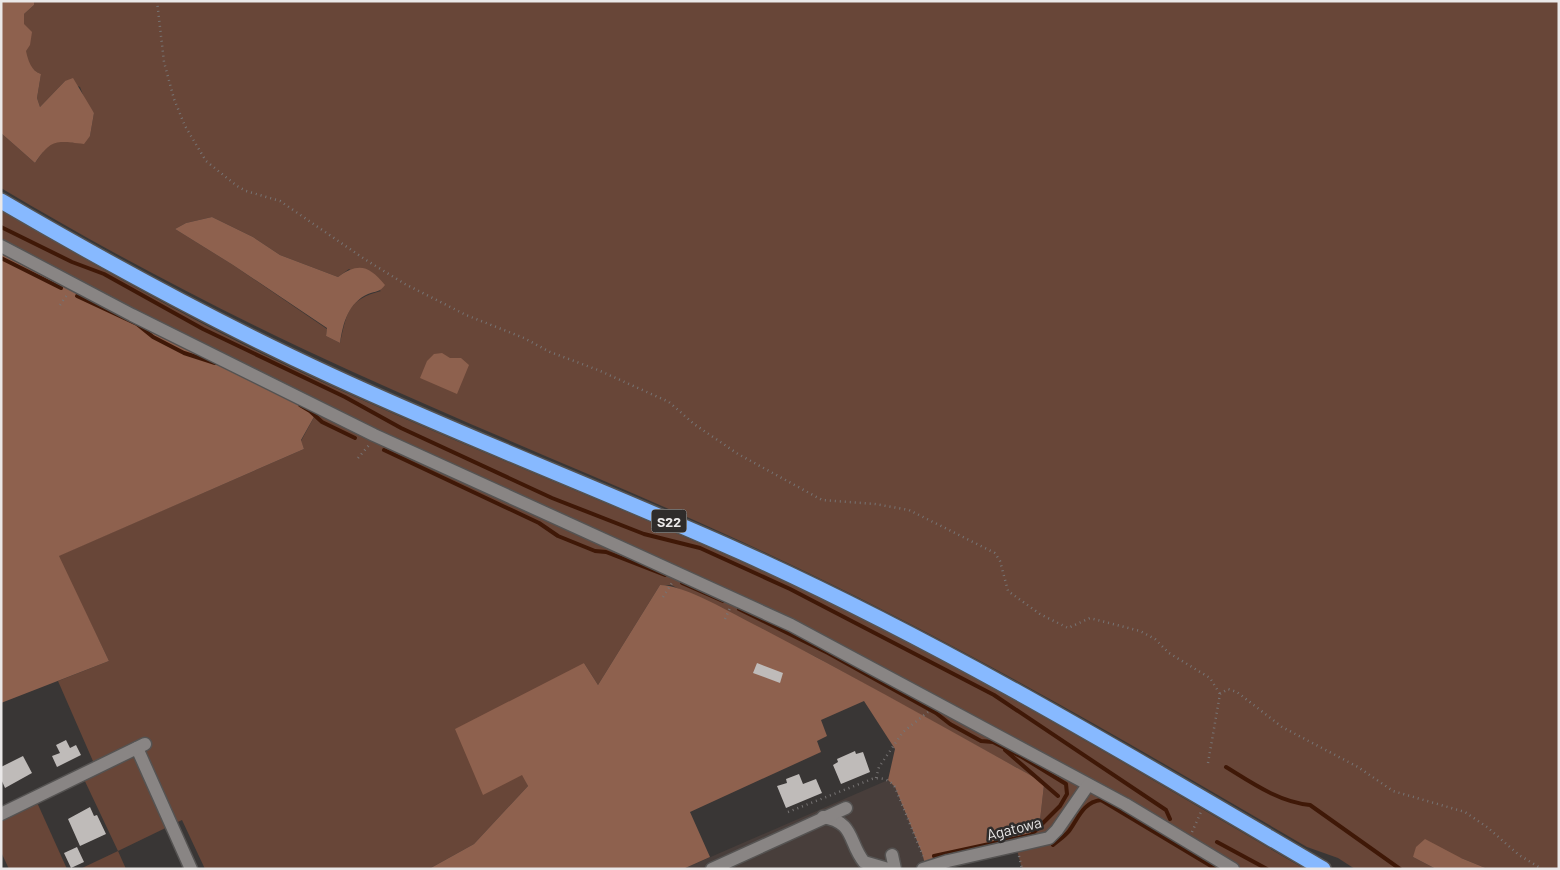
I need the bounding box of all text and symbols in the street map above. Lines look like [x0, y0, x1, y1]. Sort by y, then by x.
road number: S22 [652, 510, 686, 532]
street label: Agatowa [985, 813, 1043, 843]

